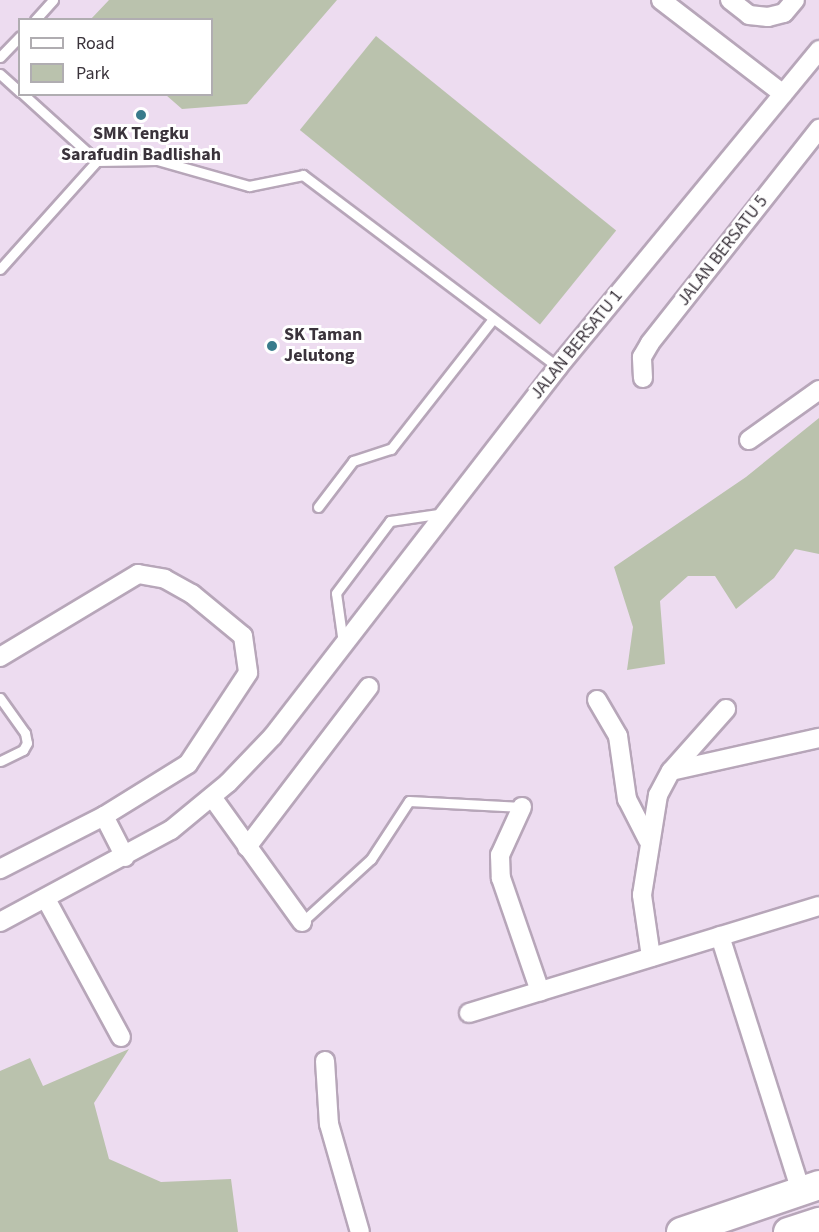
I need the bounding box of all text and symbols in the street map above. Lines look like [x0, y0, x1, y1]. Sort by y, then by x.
legend [18, 18, 213, 96]
text: Road [76, 31, 115, 56]
text: Park [76, 61, 110, 86]
marker: SMK Tengku Sarafudin Badlishah [134, 108, 148, 122]
place label: SMK Tengku Sarafudin Badlishah [61, 124, 221, 166]
street label: JALAN BERSATU 5 [673, 191, 773, 311]
street label: JALAN BERSATU 1 [526, 286, 628, 404]
place label: SK Taman Jelutong [284, 325, 362, 368]
marker: SK Taman Jelutong [265, 339, 279, 353]

